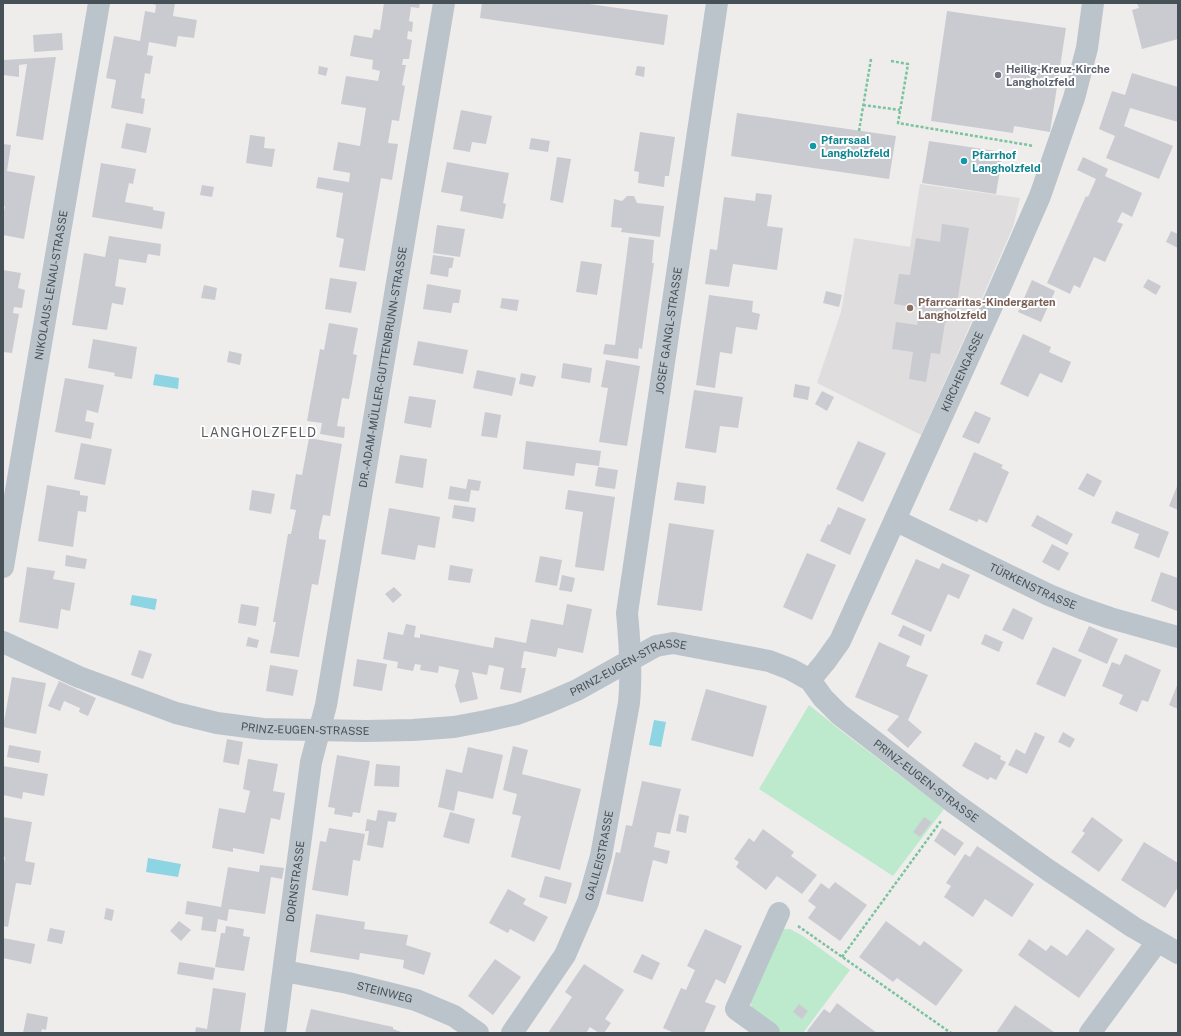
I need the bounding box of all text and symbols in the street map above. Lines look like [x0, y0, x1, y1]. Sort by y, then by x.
place label: Heilig-Kreuz-Kirche Langholzfeld [1006, 63, 1110, 88]
marker: Heilig-Kreuz-Kirche Langholzfeld [993, 70, 1003, 80]
place label: Pfarrsaal Langholzfeld [821, 134, 890, 159]
marker: Pfarrsaal Langholzfeld [808, 141, 818, 151]
place label: Pfarrhof Langholzfeld [972, 149, 1041, 174]
marker: Pfarrhof Langholzfeld [959, 156, 969, 166]
street label: NIKOLAUS-LENAU-STRASSE [32, 209, 70, 361]
street label: DR.-ADAM-MÜLLER-GUTTENBRUNN-STRASSE [357, 245, 409, 488]
street label: JOSEF GANGL-STRASSE [653, 266, 684, 395]
place label: Pfarrcaritas-Kindergarten Langholzfeld [918, 296, 1056, 321]
marker: Pfarrcaritas-Kindergarten Langholzfeld [905, 303, 915, 313]
street label: KIRCHENGASSE [939, 330, 986, 414]
district label: LANGHOLZFELD [201, 425, 317, 440]
street label: TÜRKENSTRASSE [987, 561, 1078, 612]
street label: PRINZ-EUGEN-STRASSE [568, 637, 688, 698]
street label: PRINZ-EUGEN-STRASSE [240, 720, 370, 737]
street label: PRINZ-EUGEN-STRASSE [871, 737, 981, 825]
street label: GALILEISTRASSE [583, 809, 615, 902]
street label: DORNSTRASSE [284, 840, 307, 923]
street label: STEINWEG [355, 979, 414, 1005]

